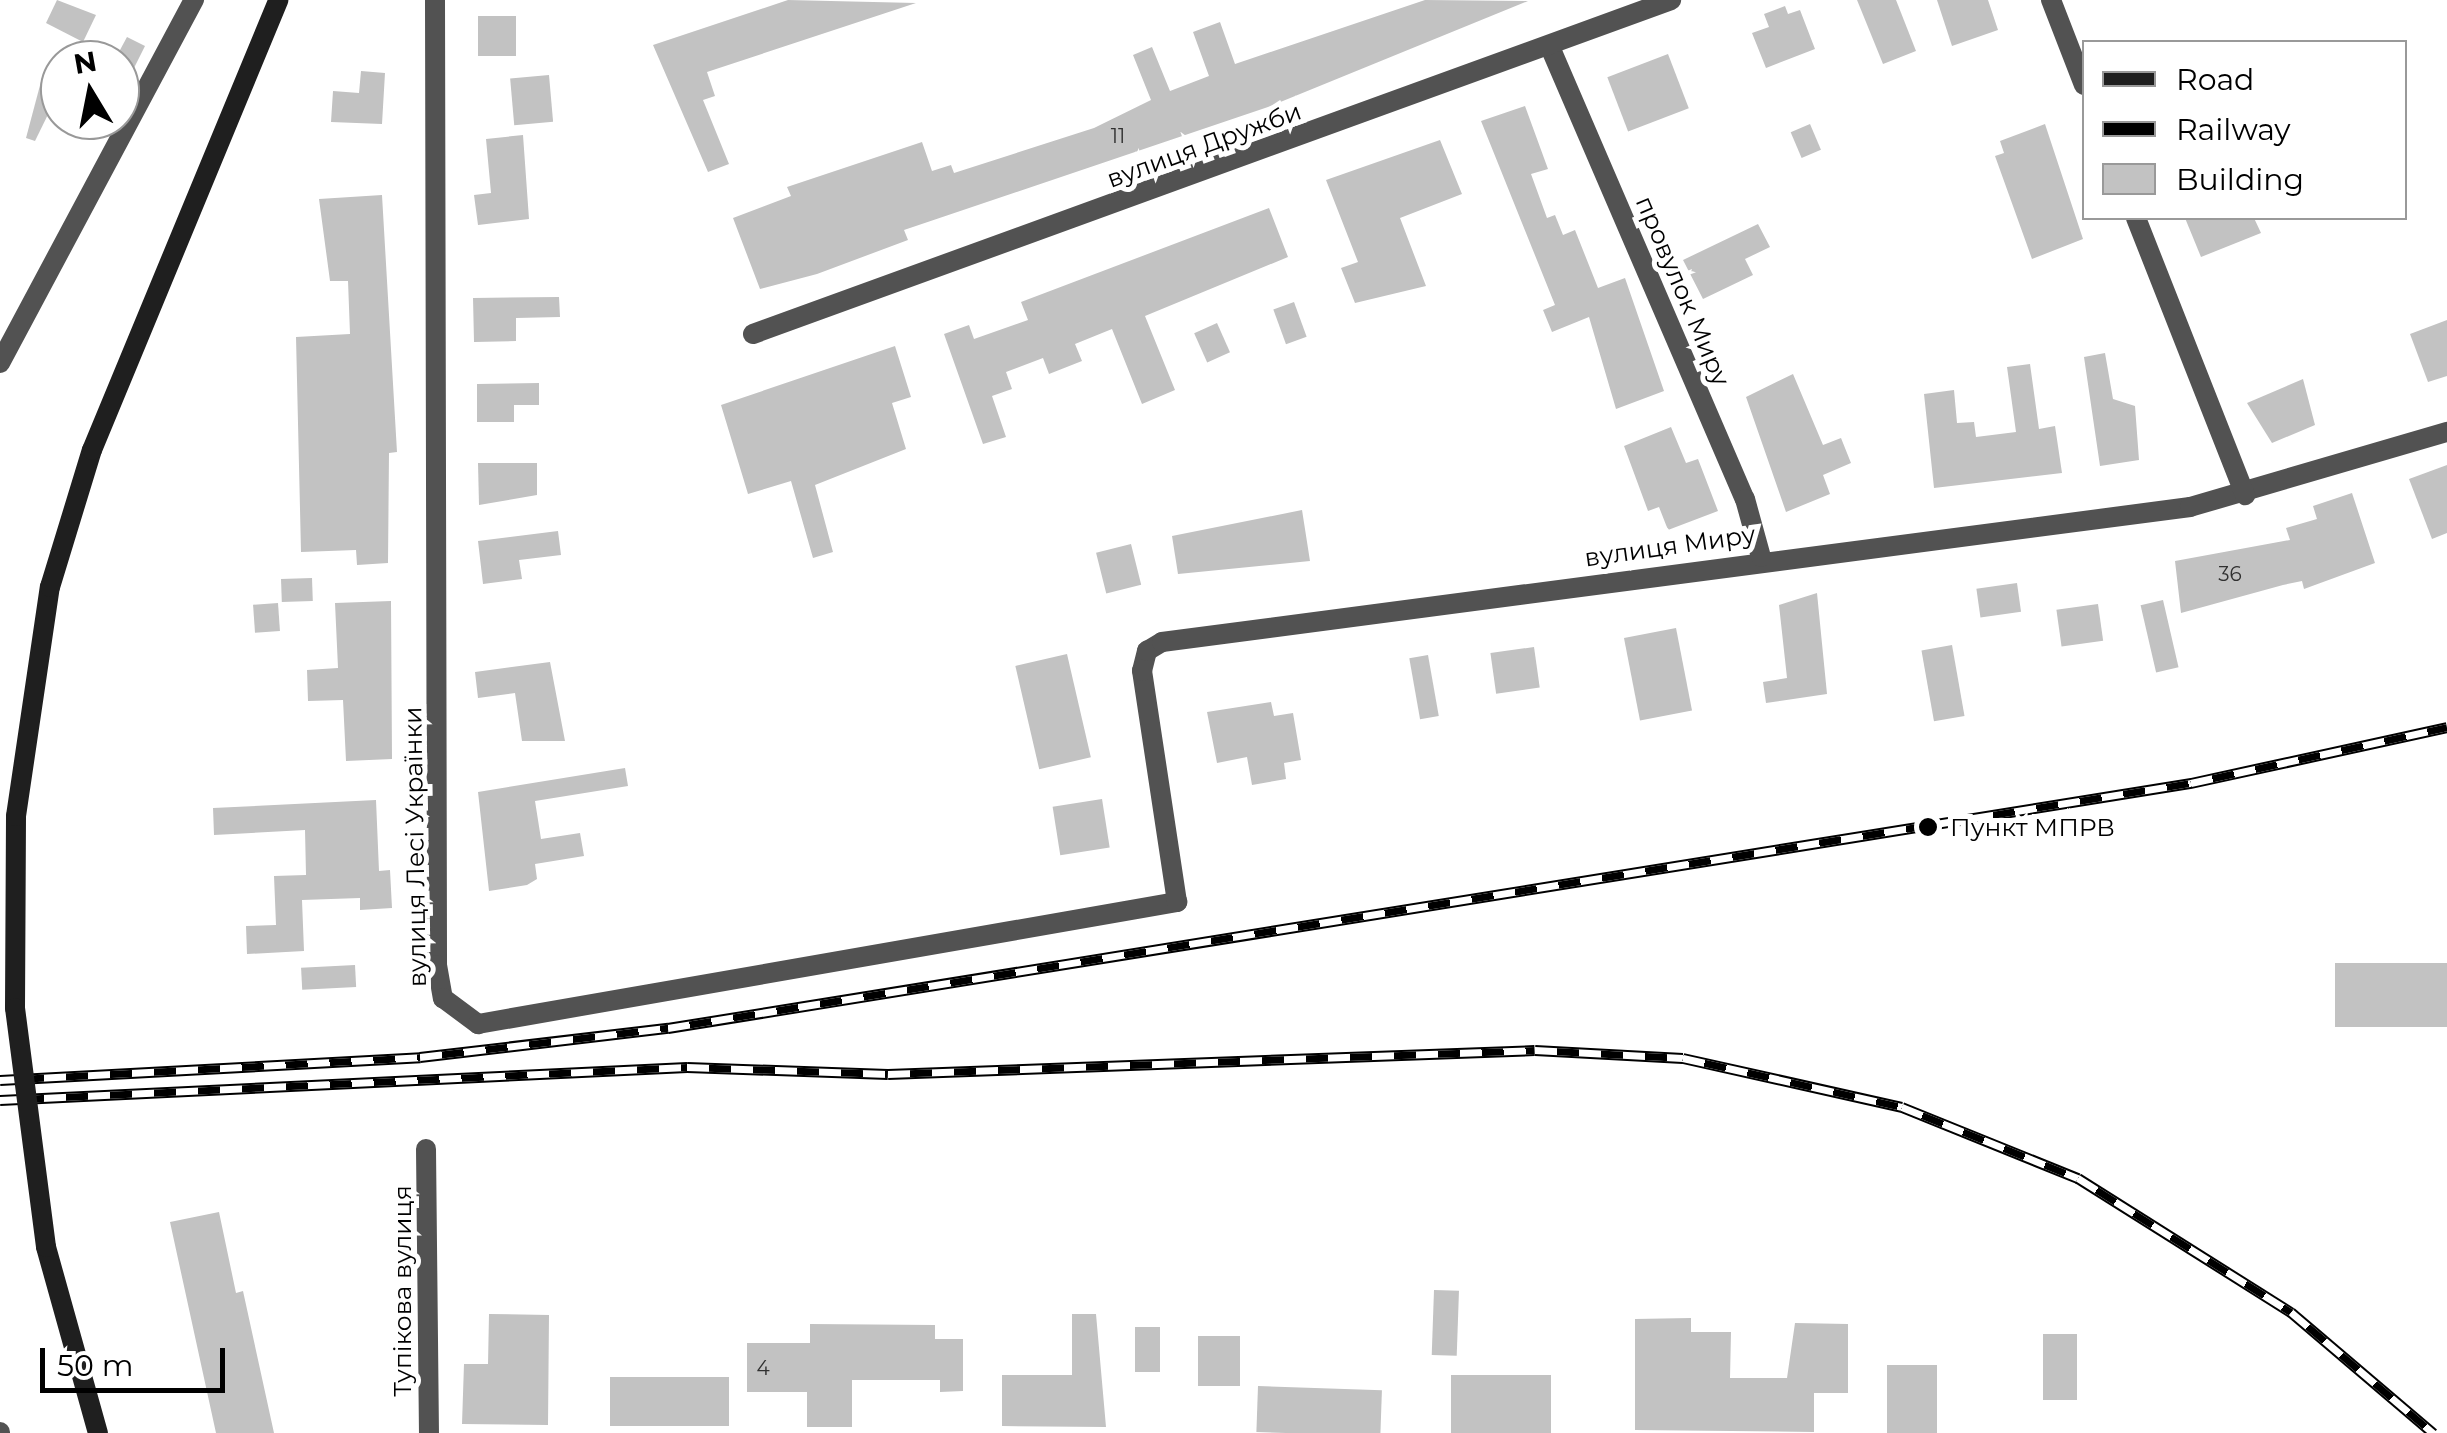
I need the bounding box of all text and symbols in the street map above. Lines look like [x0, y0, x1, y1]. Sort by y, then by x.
north arrow [40, 40, 140, 140]
legend [2082, 40, 2407, 220]
text: N [71, 44, 99, 81]
text: Road [2176, 61, 2254, 98]
street label: вулиця Дружби [1103, 96, 1305, 194]
text: Railway [2176, 111, 2291, 148]
house number: 11 [1111, 124, 1125, 148]
text: Building [2176, 161, 2304, 198]
street label: провулок Миру [1629, 192, 1737, 390]
street label: вулиця Миру [1583, 519, 1757, 573]
house number: 36 [2218, 562, 2242, 586]
street label: вулиця Лесі Українки [398, 707, 432, 987]
place label: Пункт МПРВ [1950, 812, 2115, 842]
marker: Пункт МПРВ [1915, 814, 1941, 840]
street label: Тупікова вулиця [387, 1185, 417, 1397]
scale bar [45, 1328, 230, 1390]
text: 50 m [57, 1347, 134, 1384]
house number: 4 [756, 1356, 770, 1380]

